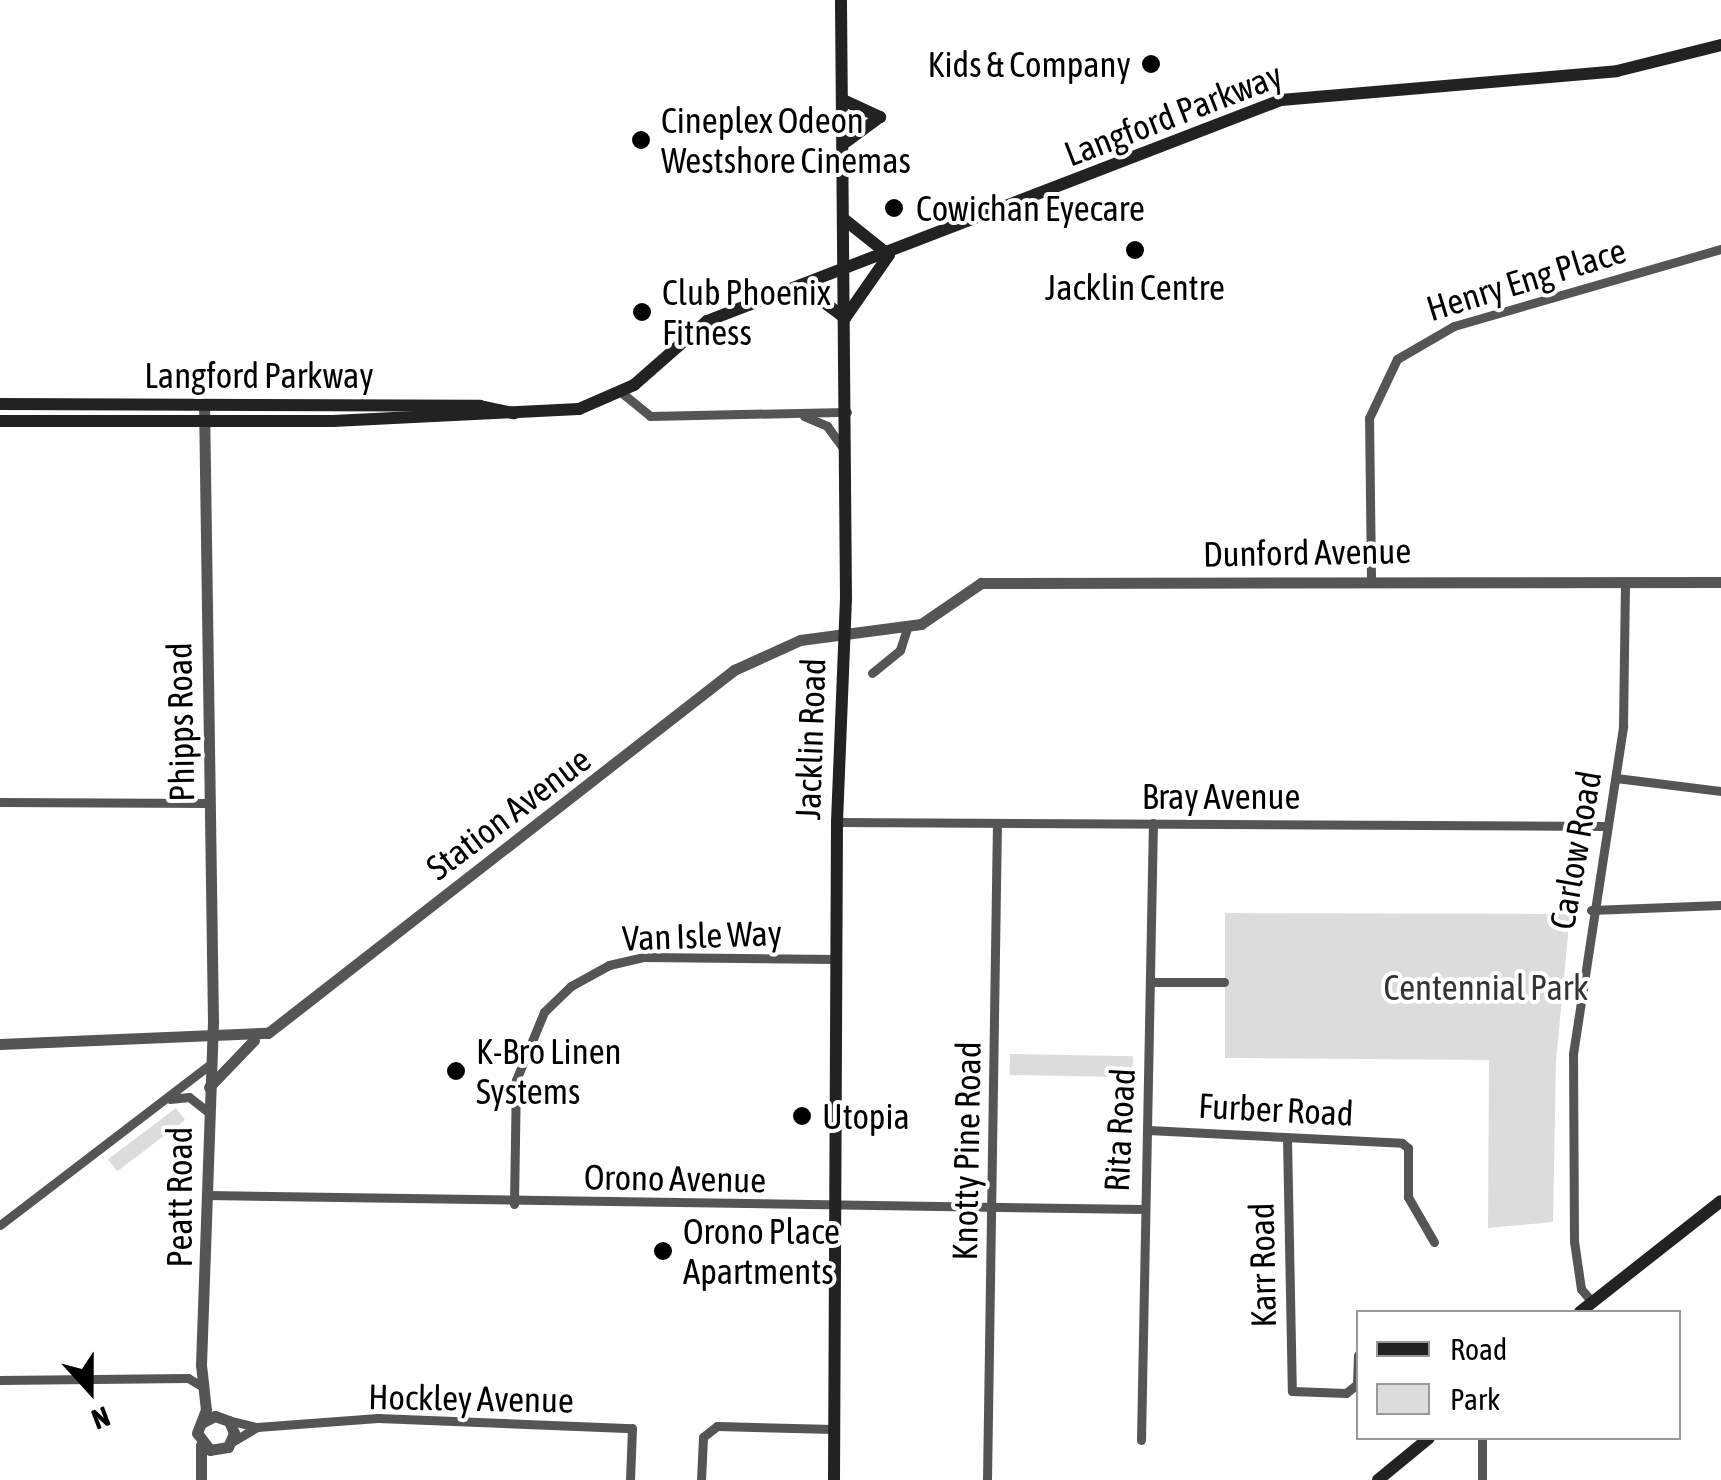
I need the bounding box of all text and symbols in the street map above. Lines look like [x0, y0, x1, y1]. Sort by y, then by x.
place label: Kids & Company [927, 43, 1131, 85]
street label: Langford Parkway [1058, 53, 1288, 175]
marker: Kids & Company [1140, 53, 1162, 75]
place label: Cineplex Odeon Westshore Cinemas [661, 99, 911, 181]
marker: Cineplex Odeon Westshore Cinemas [630, 129, 652, 151]
place label: Cowichan Eyecare [916, 187, 1145, 229]
marker: Cowichan Eyecare [881, 195, 907, 221]
street label: Henry Eng Place [1421, 229, 1631, 329]
marker: Jacklin Centre [1124, 239, 1146, 261]
place label: Jacklin Centre [1045, 266, 1225, 308]
place label: Club Phoenix Fitness [662, 271, 831, 353]
marker: Club Phoenix Fitness [631, 301, 653, 323]
street label: Langford Parkway [144, 354, 374, 396]
street label: Dunford Avenue [1203, 529, 1411, 575]
street label: Phipps Road [158, 642, 202, 802]
street label: Jacklin Road [786, 657, 834, 821]
street label: Station Avenue [418, 738, 598, 888]
street label: Carlow Road [1540, 768, 1610, 932]
street label: Bray Avenue [1142, 775, 1300, 817]
street label: Van Isle Way [621, 911, 783, 959]
park label: Centennial Park [1383, 966, 1589, 1008]
place label: K-Bro Linen Systems [476, 1030, 621, 1112]
street label: Knotty Pine Road [943, 1041, 989, 1261]
marker: K-Bro Linen Systems [445, 1060, 467, 1082]
street label: Rita Road [1095, 1067, 1143, 1193]
street label: Furber Road [1197, 1084, 1355, 1134]
place label: Utopia [822, 1095, 910, 1137]
marker: Utopia [791, 1105, 813, 1127]
street label: Peatt Road [158, 1127, 200, 1267]
street label: Orono Avenue [583, 1155, 767, 1201]
street label: Karr Road [1240, 1202, 1284, 1328]
place label: Orono Place Apartments [683, 1210, 840, 1292]
marker: Orono Place Apartments [652, 1240, 674, 1262]
legend [1356, 1310, 1681, 1440]
text: Road [1450, 1332, 1507, 1366]
north arrow [40, 1340, 140, 1440]
street label: Hockley Avenue [368, 1375, 574, 1421]
text: Park [1450, 1382, 1500, 1416]
text: N [87, 1400, 114, 1436]

